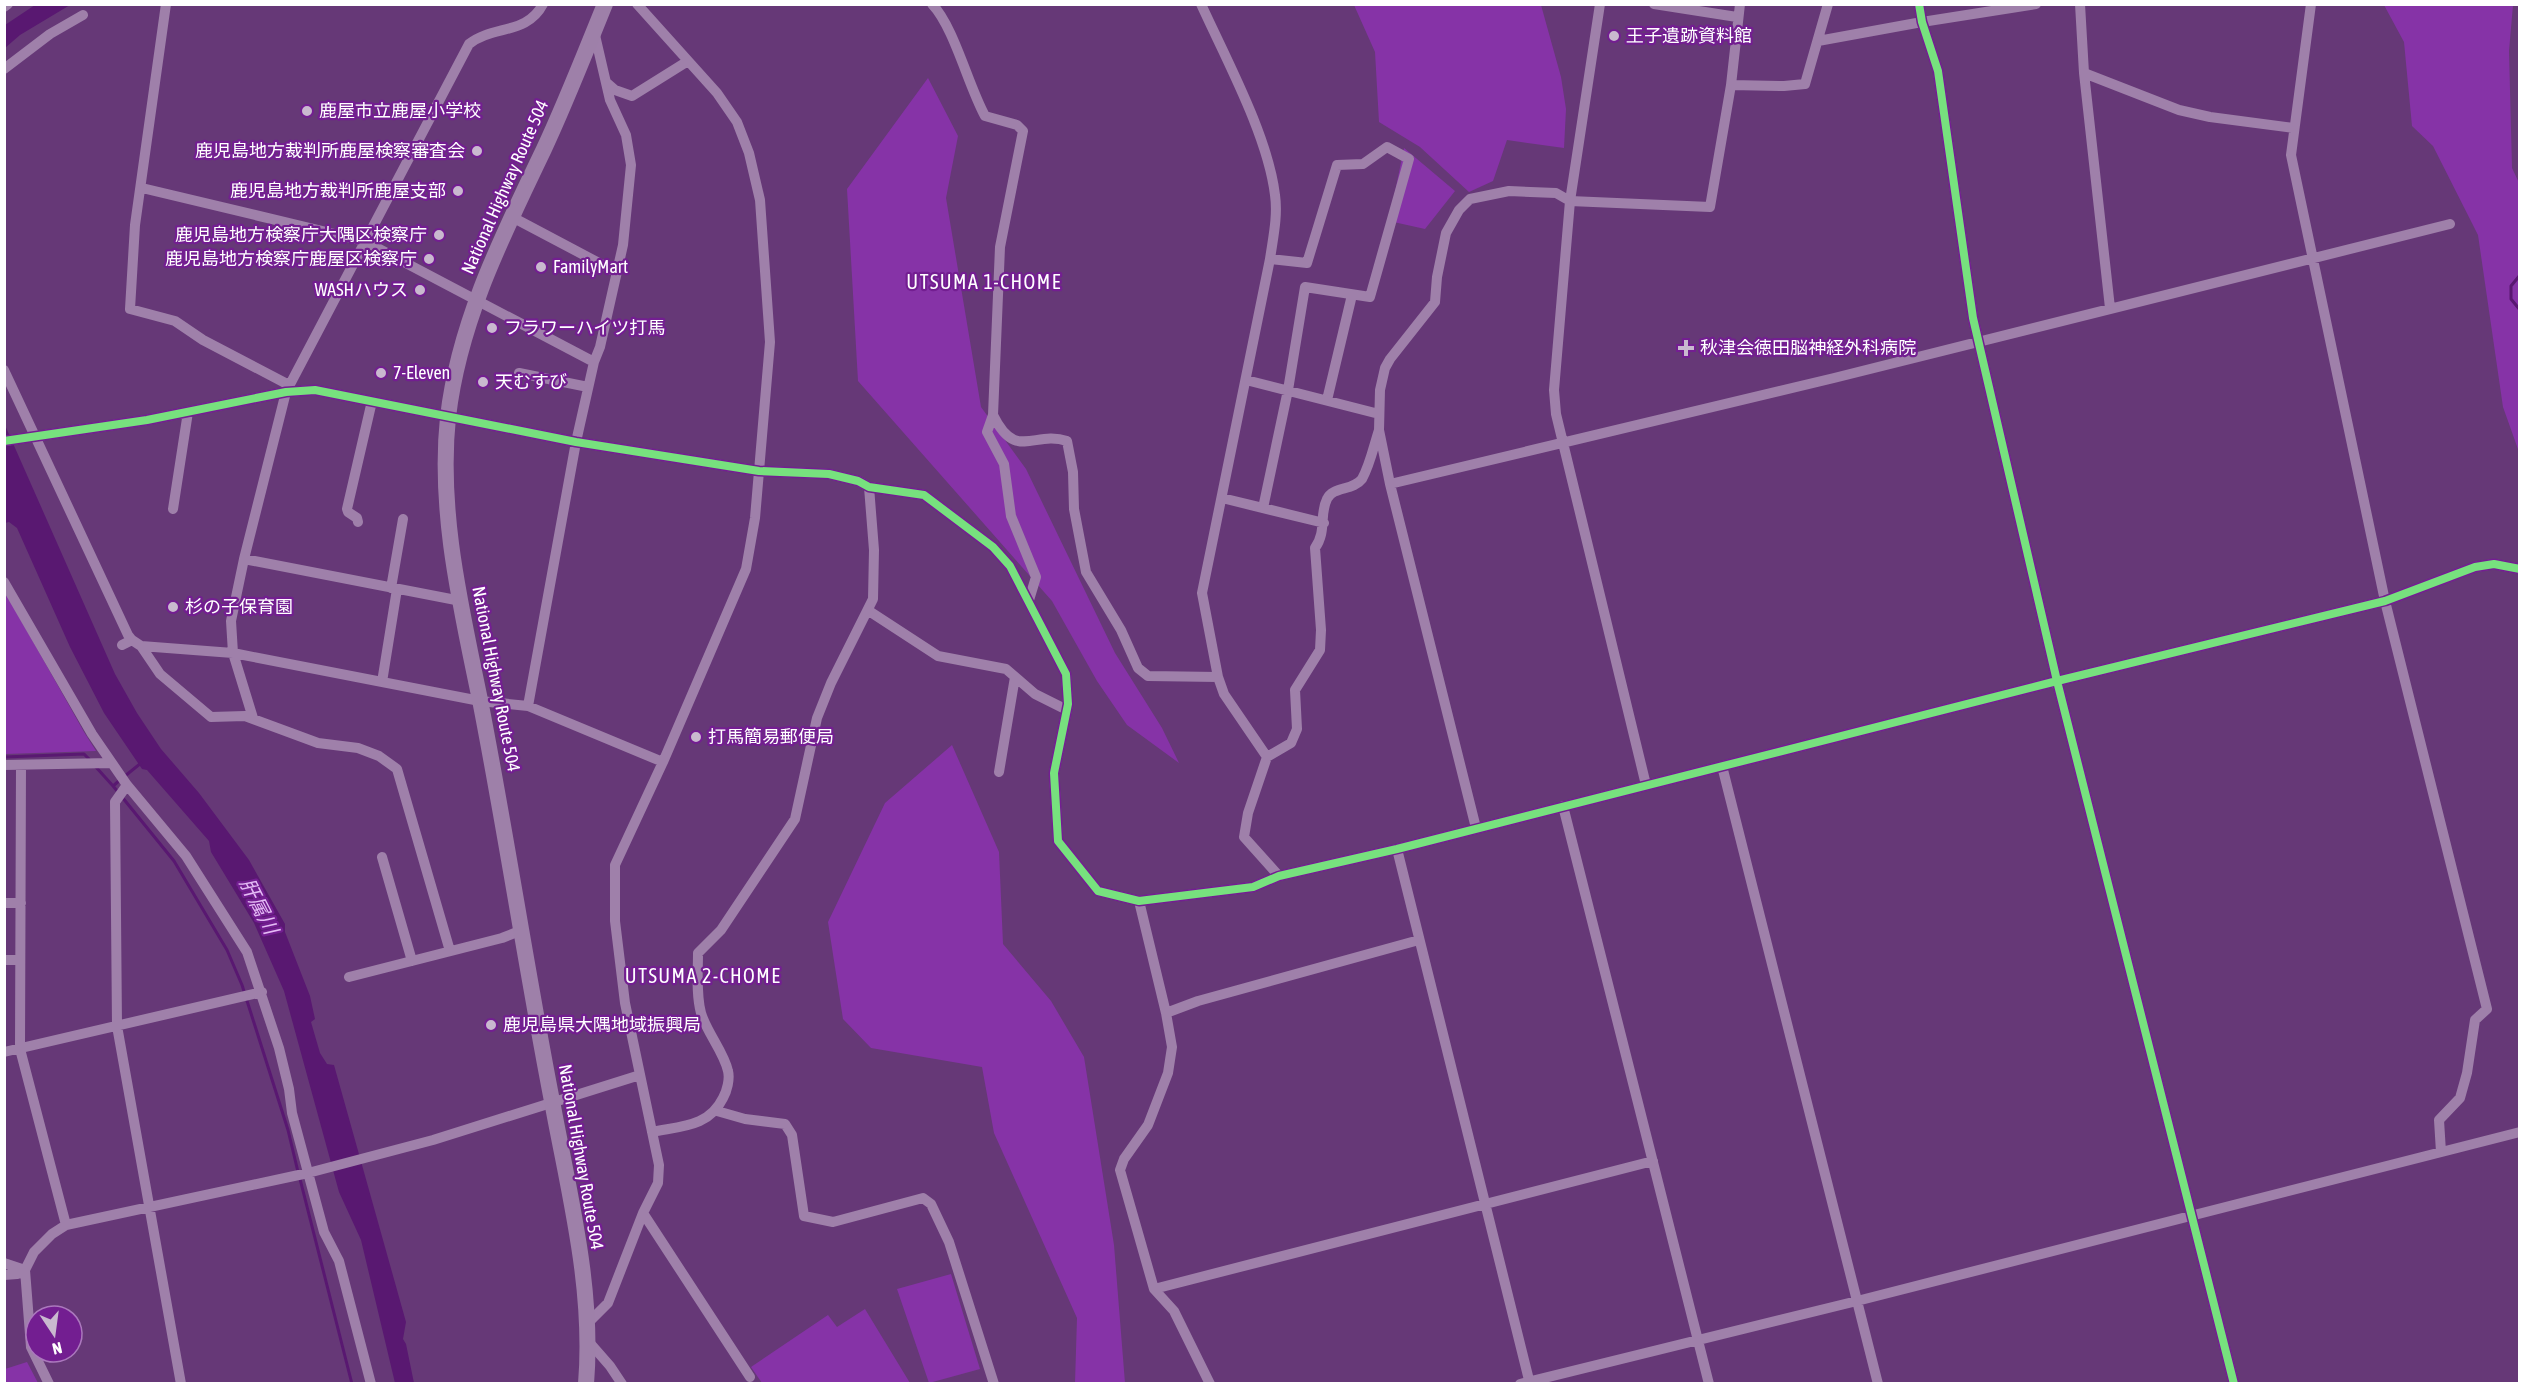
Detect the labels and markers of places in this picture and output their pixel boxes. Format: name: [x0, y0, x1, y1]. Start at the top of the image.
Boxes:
place label: 王子遺跡資料館: [1626, 25, 1752, 46]
marker: 王子遺跡資料館: [1607, 29, 1621, 43]
place label: 鹿屋市立鹿屋小学校: [319, 100, 481, 121]
marker: 鹿屋市立鹿屋小学校: [300, 104, 314, 118]
place label: 鹿児島地方裁判所鹿屋検察審査会: [195, 140, 465, 161]
marker: 鹿児島地方裁判所鹿屋検察審査会: [470, 144, 484, 158]
place label: 鹿児島地方裁判所鹿屋支部: [230, 180, 446, 201]
marker: 鹿児島地方裁判所鹿屋支部: [451, 184, 465, 198]
place label: 鹿児島地方検察庁大隅区検察庁: [175, 224, 427, 245]
marker: 鹿児島地方検察庁大隅区検察庁: [432, 228, 446, 242]
place label: 鹿児島地方検察庁鹿屋区検察庁: [165, 248, 417, 269]
marker: 鹿児島地方検察庁鹿屋区検察庁: [422, 252, 436, 266]
place label: FamilyMart: [553, 256, 628, 277]
marker: FamilyMart: [534, 260, 548, 274]
place label: WASHハウス: [314, 279, 408, 300]
marker: WASHハウス: [413, 283, 427, 297]
place label: フラワーハイツ打馬: [504, 317, 665, 338]
marker: フラワーハイツ打馬: [485, 321, 499, 335]
place label: 秋津会徳田脳神経外科病院: [1700, 337, 1916, 358]
marker: 秋津会徳田脳神経外科病院: [1677, 339, 1695, 357]
place label: 7-Eleven: [393, 362, 450, 383]
marker: 7-Eleven: [374, 366, 388, 380]
place label: 天むすび: [495, 371, 567, 392]
marker: 天むすび: [476, 375, 490, 389]
place label: 杉の子保育園: [185, 596, 293, 617]
marker: 杉の子保育園: [166, 600, 180, 614]
place label: 打馬簡易郵便局: [708, 726, 834, 747]
marker: 打馬簡易郵便局: [689, 730, 703, 744]
place label: 鹿児島県大隅地域振興局: [503, 1014, 701, 1035]
marker: 鹿児島県大隅地域振興局: [484, 1018, 498, 1032]

